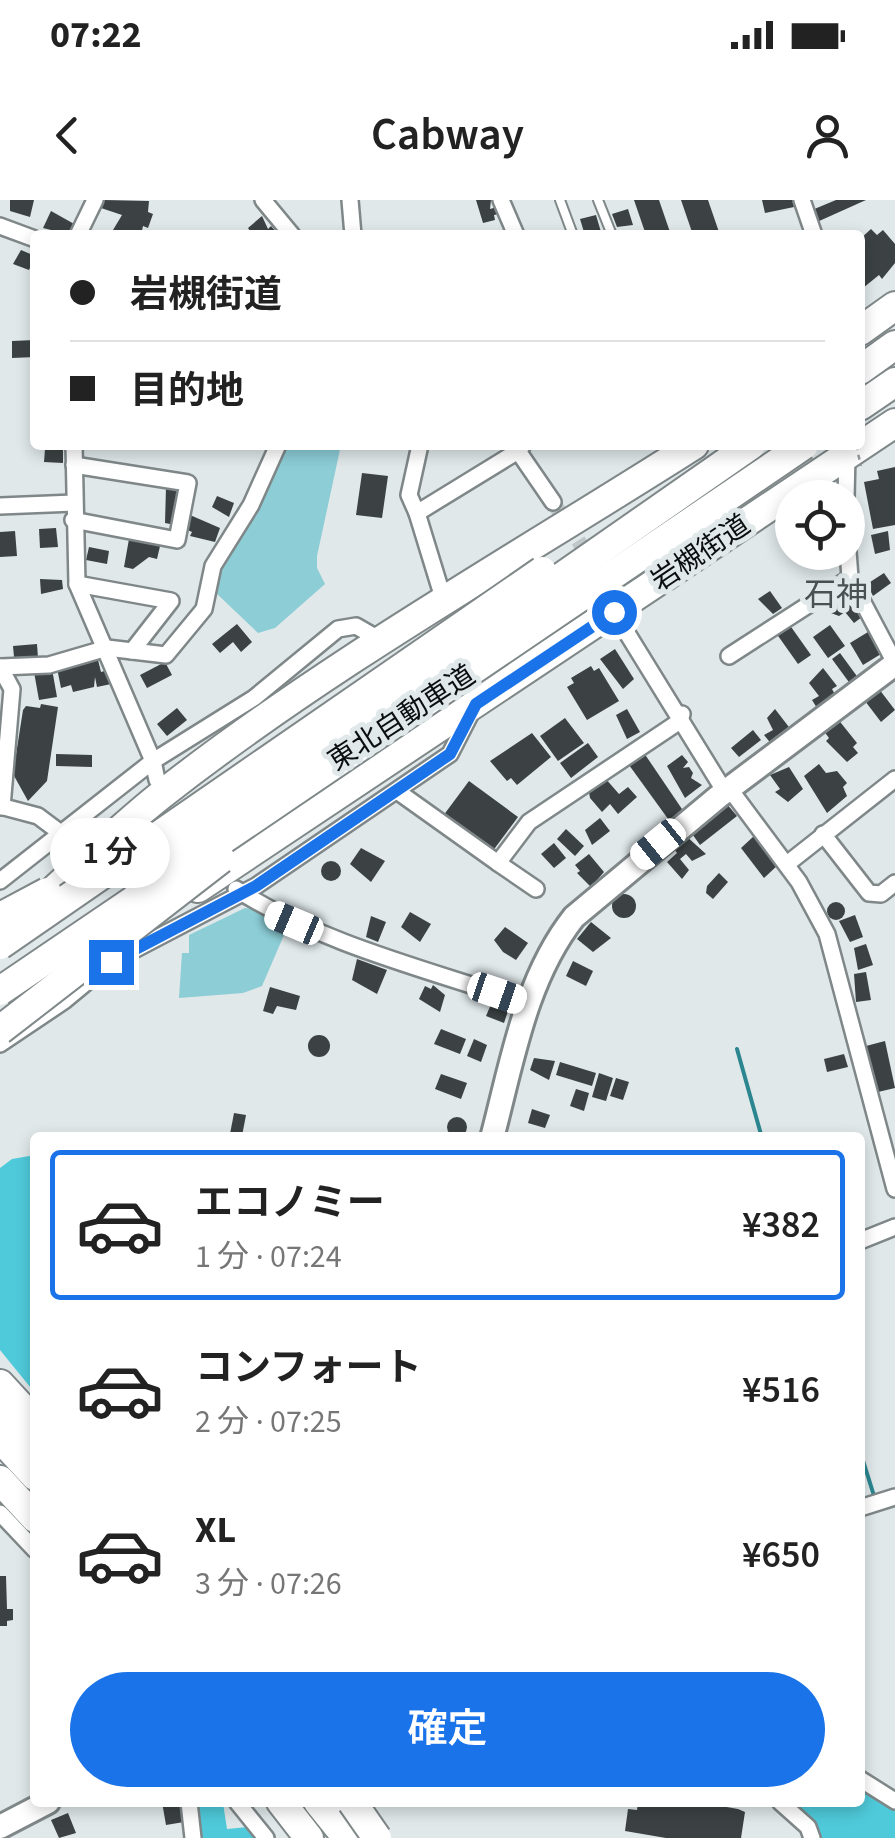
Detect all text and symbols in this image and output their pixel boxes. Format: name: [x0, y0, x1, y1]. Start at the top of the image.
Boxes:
text: 07:22: [50, 8, 142, 62]
text: Cabway: [371, 103, 524, 167]
icon: back: [40, 108, 95, 163]
icon: person: [800, 108, 855, 163]
text: 岩槻街道: [130, 268, 282, 322]
text: 目的地: [130, 364, 244, 418]
map controls: [775, 480, 865, 570]
button: locate: [775, 480, 865, 570]
street label: 岩槻街道: [643, 505, 758, 601]
district label: 石神: [804, 572, 868, 618]
route start: [592, 590, 637, 635]
street label: 東北自動車道: [320, 655, 483, 780]
car: [625, 813, 691, 875]
callout: 1 分: [51, 817, 171, 887]
text: 1 分: [83, 830, 137, 876]
car: [261, 897, 327, 949]
route end: [89, 940, 134, 985]
car: [464, 969, 530, 1017]
text: エコノミー: [195, 1176, 385, 1230]
icon: car: [75, 1180, 165, 1270]
text: ¥382: [742, 1198, 820, 1252]
text: 1 分 · 07:24: [195, 1234, 342, 1280]
text: コンフォート: [195, 1341, 422, 1395]
icon: car: [75, 1345, 165, 1435]
text: ¥516: [742, 1363, 820, 1417]
text: 2 分 · 07:25: [195, 1399, 342, 1445]
text: XL: [195, 1503, 236, 1557]
icon: car: [75, 1510, 165, 1600]
text: ¥650: [742, 1528, 820, 1582]
text: 3 分 · 07:26: [195, 1561, 342, 1607]
button: 確定: [70, 1672, 825, 1787]

